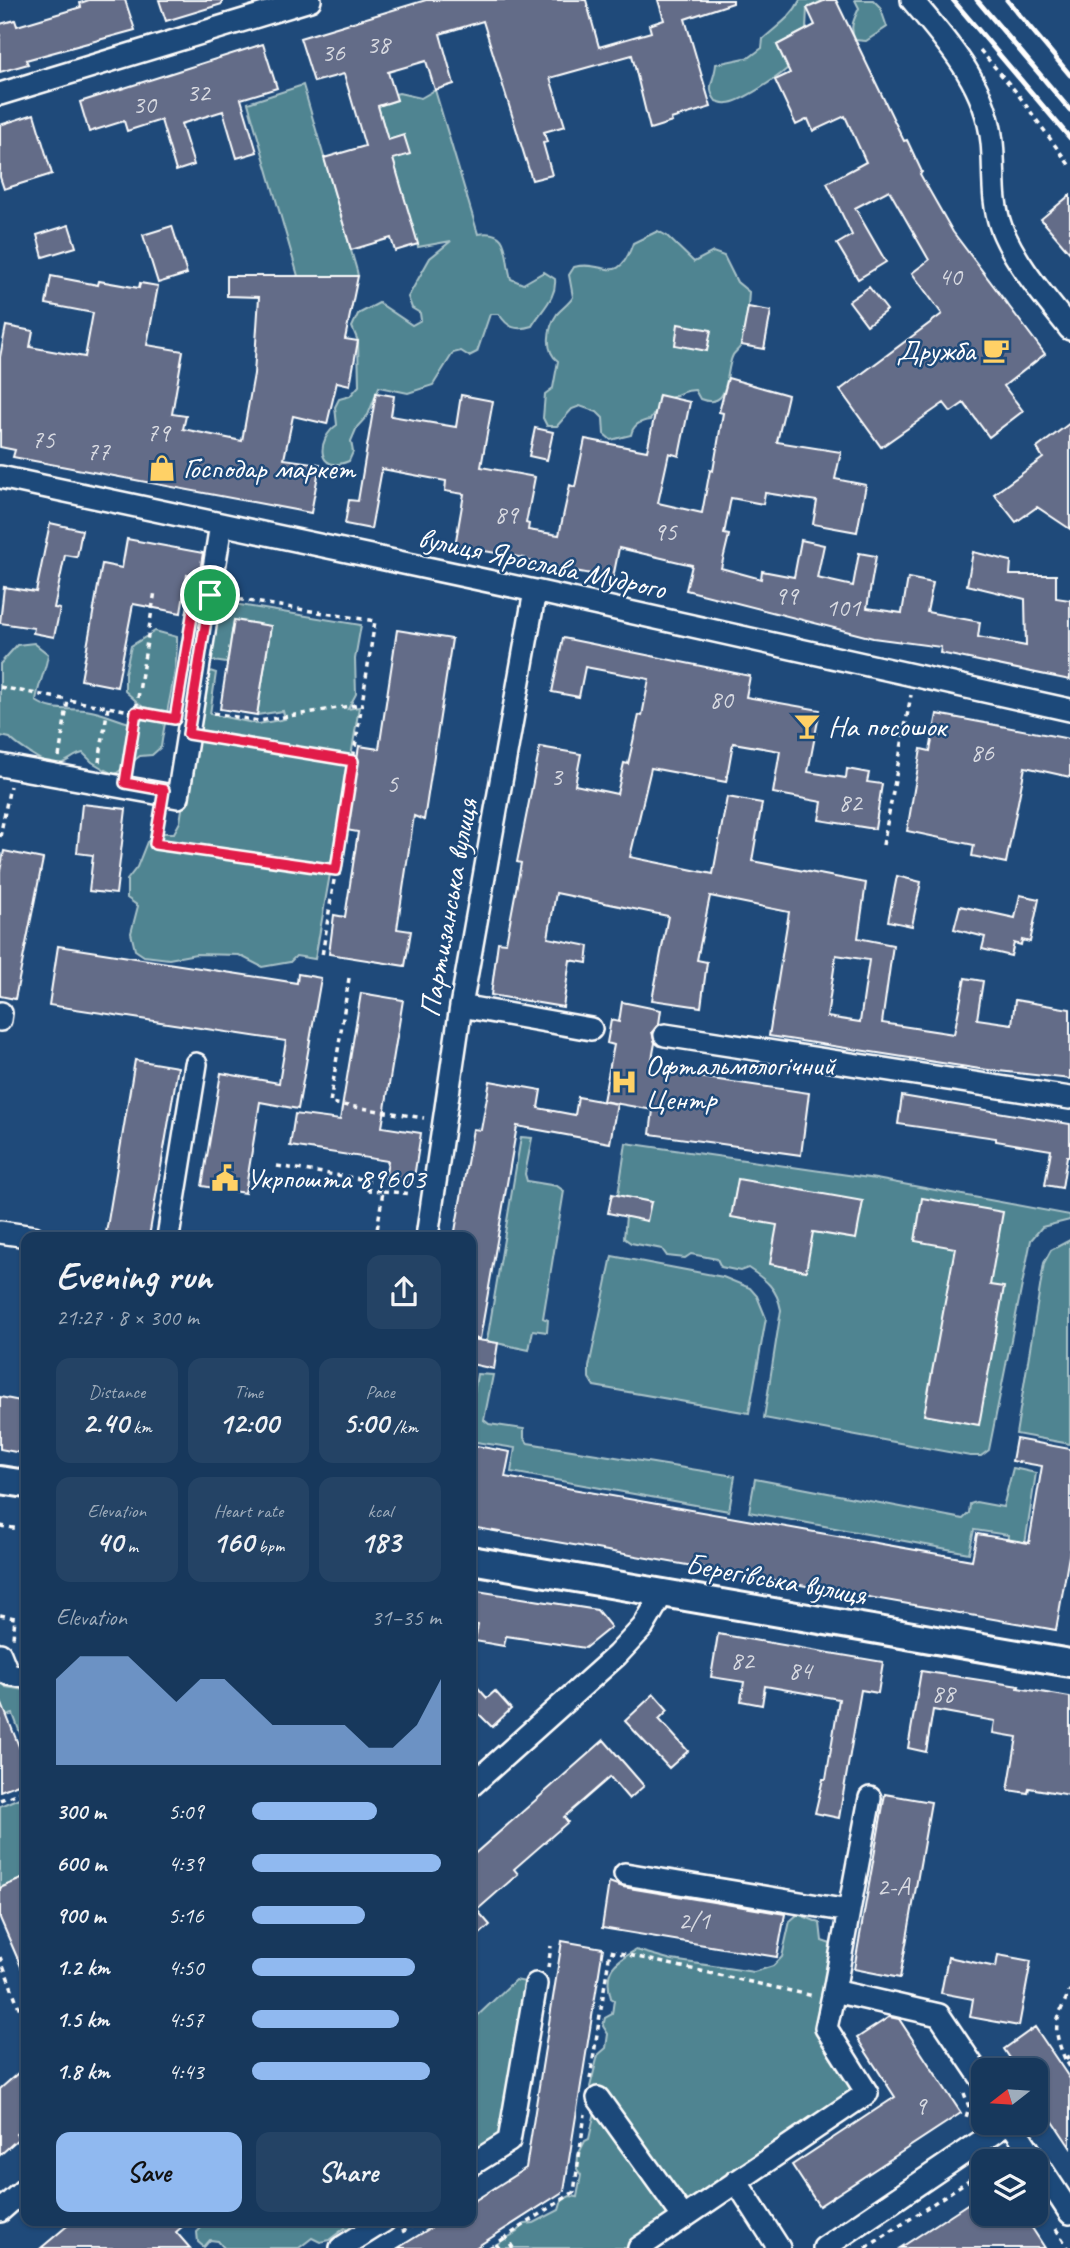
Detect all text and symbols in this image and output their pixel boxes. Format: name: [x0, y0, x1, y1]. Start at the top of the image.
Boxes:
house number: 38: [366, 28, 392, 61]
house number: 36: [321, 36, 346, 69]
house number: 32: [186, 76, 212, 109]
house number: 30: [132, 88, 158, 121]
house number: 40: [938, 260, 964, 293]
place label: Дружба: [897, 331, 977, 369]
cafe icon: Дружба: [981, 335, 1011, 365]
house number: 79: [146, 416, 172, 449]
house number: 75: [31, 423, 56, 456]
house number: 77: [86, 435, 111, 468]
place label: Господар маркет: [183, 449, 356, 487]
shop icon: Господар маркет: [147, 453, 177, 483]
house number: 89: [494, 498, 520, 531]
house number: 95: [653, 515, 678, 548]
street label: вулиця Ярослава Мудрого: [415, 518, 671, 608]
pin: [180, 565, 240, 625]
icon: arrive: [191, 576, 229, 614]
house number: 99: [774, 579, 800, 612]
house number: 101: [825, 591, 862, 624]
house number: 80: [709, 683, 735, 716]
place label: На посошок: [828, 707, 949, 745]
bar icon: На посошок: [792, 711, 822, 741]
house number: 86: [970, 736, 995, 769]
house number: 3: [550, 760, 564, 793]
house number: 5: [386, 767, 399, 800]
house number: 82: [838, 786, 864, 819]
street label: Партизанська вулиця: [410, 795, 486, 1020]
place label: Офтальмологічний Центр: [645, 1046, 837, 1118]
hospital icon: Офтальмологічний Центр: [609, 1067, 639, 1097]
place label: Укрпошта 89603: [246, 1159, 428, 1197]
public building icon: Укрпошта 89603: [210, 1163, 240, 1193]
text: Evening run: [56, 1253, 212, 1300]
button: share: [367, 1255, 441, 1329]
text: 21:27 · 8 × 300 m: [56, 1303, 199, 1332]
text: Distance: [88, 1380, 145, 1404]
text: Time: [234, 1380, 263, 1404]
text: Pace: [366, 1380, 395, 1404]
text: 2.40: [82, 1404, 128, 1442]
text: 12:00: [219, 1404, 278, 1442]
text: 5:00: [342, 1404, 388, 1442]
text: km: [128, 1415, 152, 1439]
text: /km: [388, 1415, 418, 1439]
text: Elevation: [88, 1499, 146, 1523]
text: Heart rate: [214, 1499, 283, 1523]
text: kcal: [368, 1499, 393, 1523]
text: 40: [96, 1523, 123, 1561]
text: 160: [213, 1523, 254, 1561]
text: 183: [360, 1523, 400, 1561]
text: m: [123, 1534, 138, 1558]
text: bpm: [254, 1534, 284, 1558]
street label: Берегівська вулиця: [683, 1544, 870, 1614]
text: Elevation: [56, 1603, 127, 1632]
text: 31–35 m: [371, 1603, 441, 1632]
house number: 82: [730, 1644, 756, 1677]
house number: 84: [788, 1654, 814, 1687]
house number: 88: [931, 1677, 957, 1710]
text: 300 m: [56, 1797, 106, 1826]
text: 5:09: [168, 1797, 204, 1826]
text: 600 m: [56, 1849, 106, 1878]
text: 4:39: [168, 1849, 204, 1878]
house number: 2-А: [876, 1870, 912, 1903]
text: 900 m: [56, 1901, 105, 1930]
text: 5:16: [168, 1901, 204, 1930]
house number: 2/1: [678, 1904, 711, 1937]
text: 1.2 km: [56, 1953, 110, 1982]
text: 4:50: [168, 1953, 204, 1982]
text: 1.5 km: [56, 2005, 109, 2034]
text: 4:57: [168, 2005, 204, 2034]
text: 1.8 km: [56, 2057, 110, 2086]
text: 4:43: [168, 2057, 204, 2086]
north arrow: [971, 2058, 1048, 2135]
map controls: [971, 2058, 1048, 2226]
house number: 9: [914, 2089, 928, 2122]
button: Save: [56, 2132, 242, 2212]
button: Share: [256, 2132, 441, 2212]
button: layers: [971, 2149, 1048, 2226]

